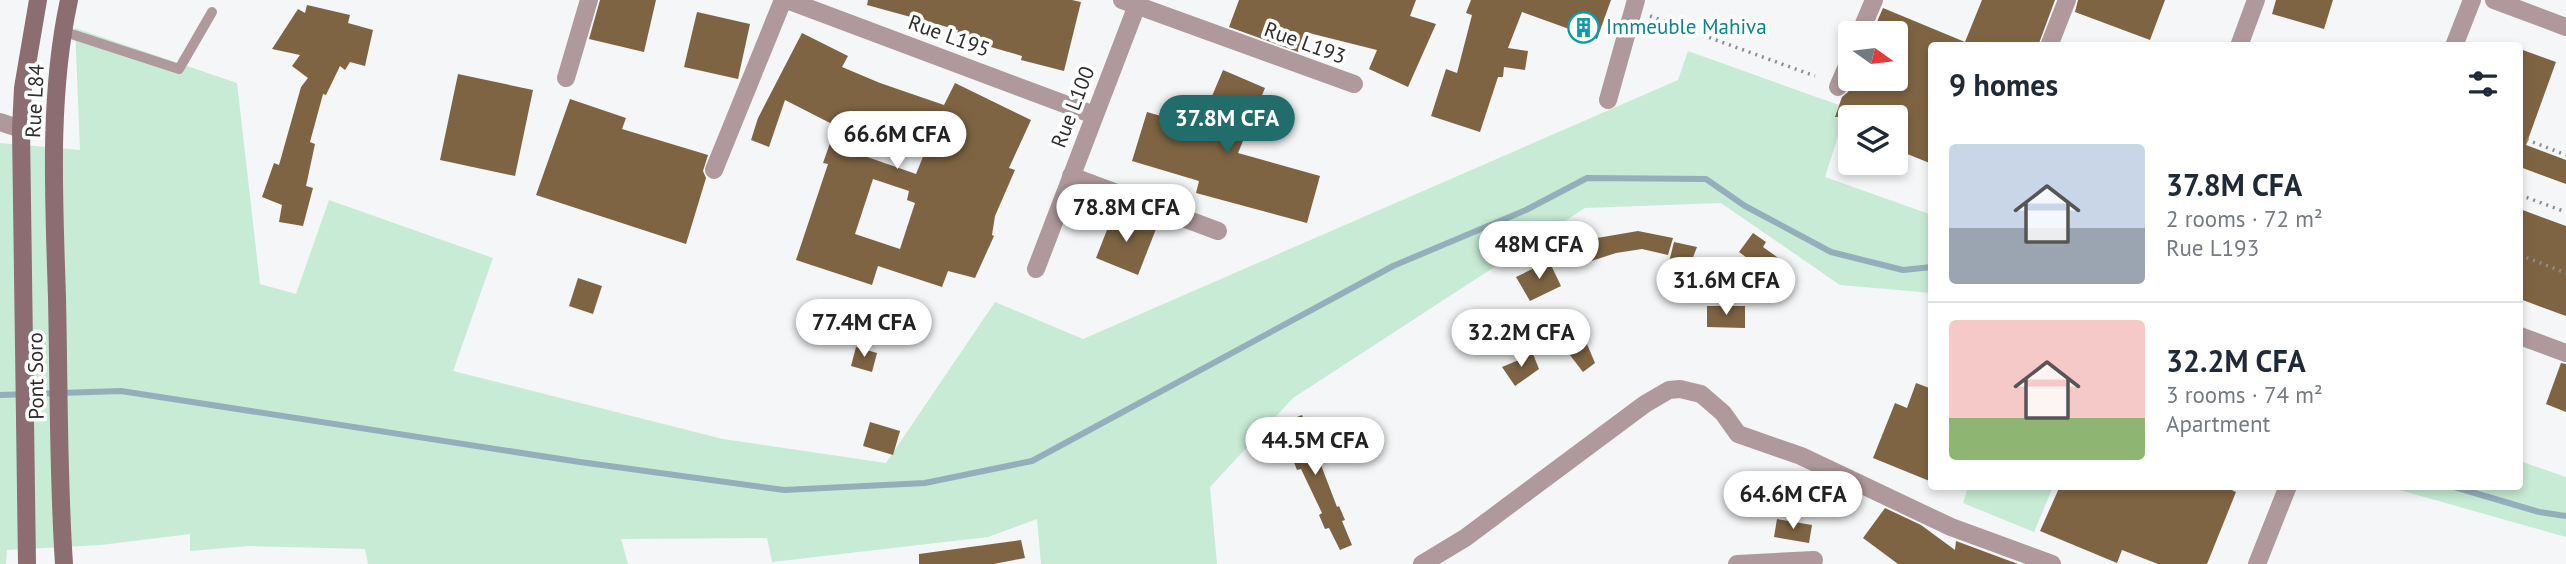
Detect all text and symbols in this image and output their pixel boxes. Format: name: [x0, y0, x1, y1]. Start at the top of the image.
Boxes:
street label: Rue L195: [905, 8, 994, 63]
building icon: Immeuble Mahiva: [1566, 10, 1600, 44]
place label: Immeuble Mahiva: [1606, 13, 1767, 40]
street label: Rue L193: [1261, 15, 1350, 70]
north arrow: [1838, 21, 1908, 91]
map controls: [1838, 21, 1908, 175]
street label: Rue L100: [1045, 62, 1100, 151]
street label: Rue L84: [19, 63, 50, 138]
text: 9 homes: [1949, 65, 2058, 104]
icon: filters: [2464, 65, 2502, 103]
pin: 37.8M CFA: [1147, 96, 1307, 155]
text: 37.8M CFA: [1175, 103, 1279, 132]
button: layers: [1838, 105, 1908, 175]
pin: 66.6M CFA: [817, 111, 977, 171]
text: 66.6M CFA: [843, 119, 951, 148]
text: 37.8M CFA: [2166, 165, 2302, 204]
icon: home: [2005, 172, 2089, 256]
pin: 78.8M CFA: [1046, 184, 1206, 244]
text: 78.8M CFA: [1072, 192, 1180, 221]
text: 2 rooms · 72 m²: [2166, 204, 2323, 233]
pin: 48M CFA: [1474, 222, 1604, 281]
text: 48M CFA: [1495, 229, 1583, 258]
text: Rue L193: [2166, 233, 2259, 262]
pin: 31.6M CFA: [1646, 258, 1806, 317]
text: 31.6M CFA: [1672, 265, 1780, 294]
pin: 77.4M CFA: [784, 300, 944, 359]
text: 77.4M CFA: [812, 307, 916, 336]
pin: 32.2M CFA: [1441, 310, 1601, 369]
text: 32.2M CFA: [1467, 317, 1575, 346]
street label: Pont Soro: [21, 332, 50, 420]
text: 32.2M CFA: [2166, 341, 2306, 380]
icon: home: [2005, 348, 2089, 432]
text: 3 rooms · 74 m²: [2166, 380, 2323, 409]
text: Apartment: [2166, 409, 2270, 438]
pin: 44.5M CFA: [1235, 418, 1395, 477]
text: 44.5M CFA: [1261, 425, 1369, 454]
pin: 64.6M CFA: [1713, 472, 1873, 531]
text: 64.6M CFA: [1739, 479, 1847, 508]

